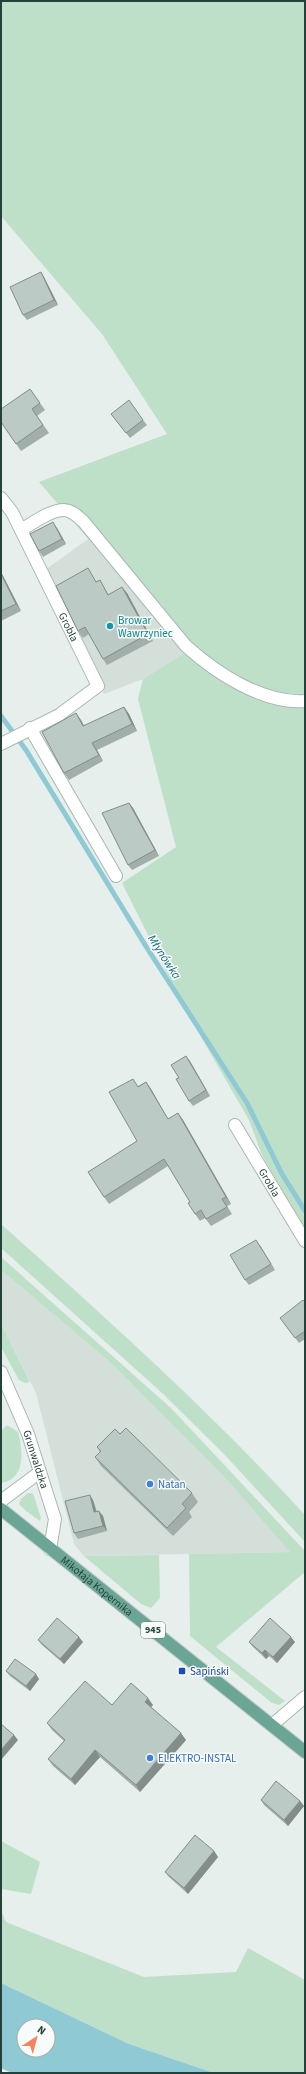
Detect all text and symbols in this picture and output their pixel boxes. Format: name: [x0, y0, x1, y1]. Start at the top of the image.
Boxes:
street label: Grobla: [55, 610, 82, 644]
place label: Browar Wawrzyniec: [118, 613, 173, 641]
marker: Browar Wawrzyniec: [105, 621, 115, 631]
water label: Młynówka: [143, 931, 185, 983]
street label: Grobla: [255, 1165, 284, 1199]
street label: Grunwaldzka: [20, 1427, 52, 1490]
place label: Natan: [158, 1477, 186, 1492]
marker: Natan: [145, 1479, 155, 1489]
street label: Mikołaja Kopernika: [58, 1552, 136, 1619]
road number: 945: [141, 1622, 165, 1638]
place label: Sapiński: [190, 1664, 229, 1679]
marker: Sapiński: [177, 1666, 187, 1676]
place label: ELEKTRO-INSTAL: [158, 1751, 237, 1766]
marker: ELEKTRO-INSTAL: [145, 1753, 155, 1763]
north arrow: [16, 2018, 56, 2058]
text: N: [34, 2022, 49, 2039]

